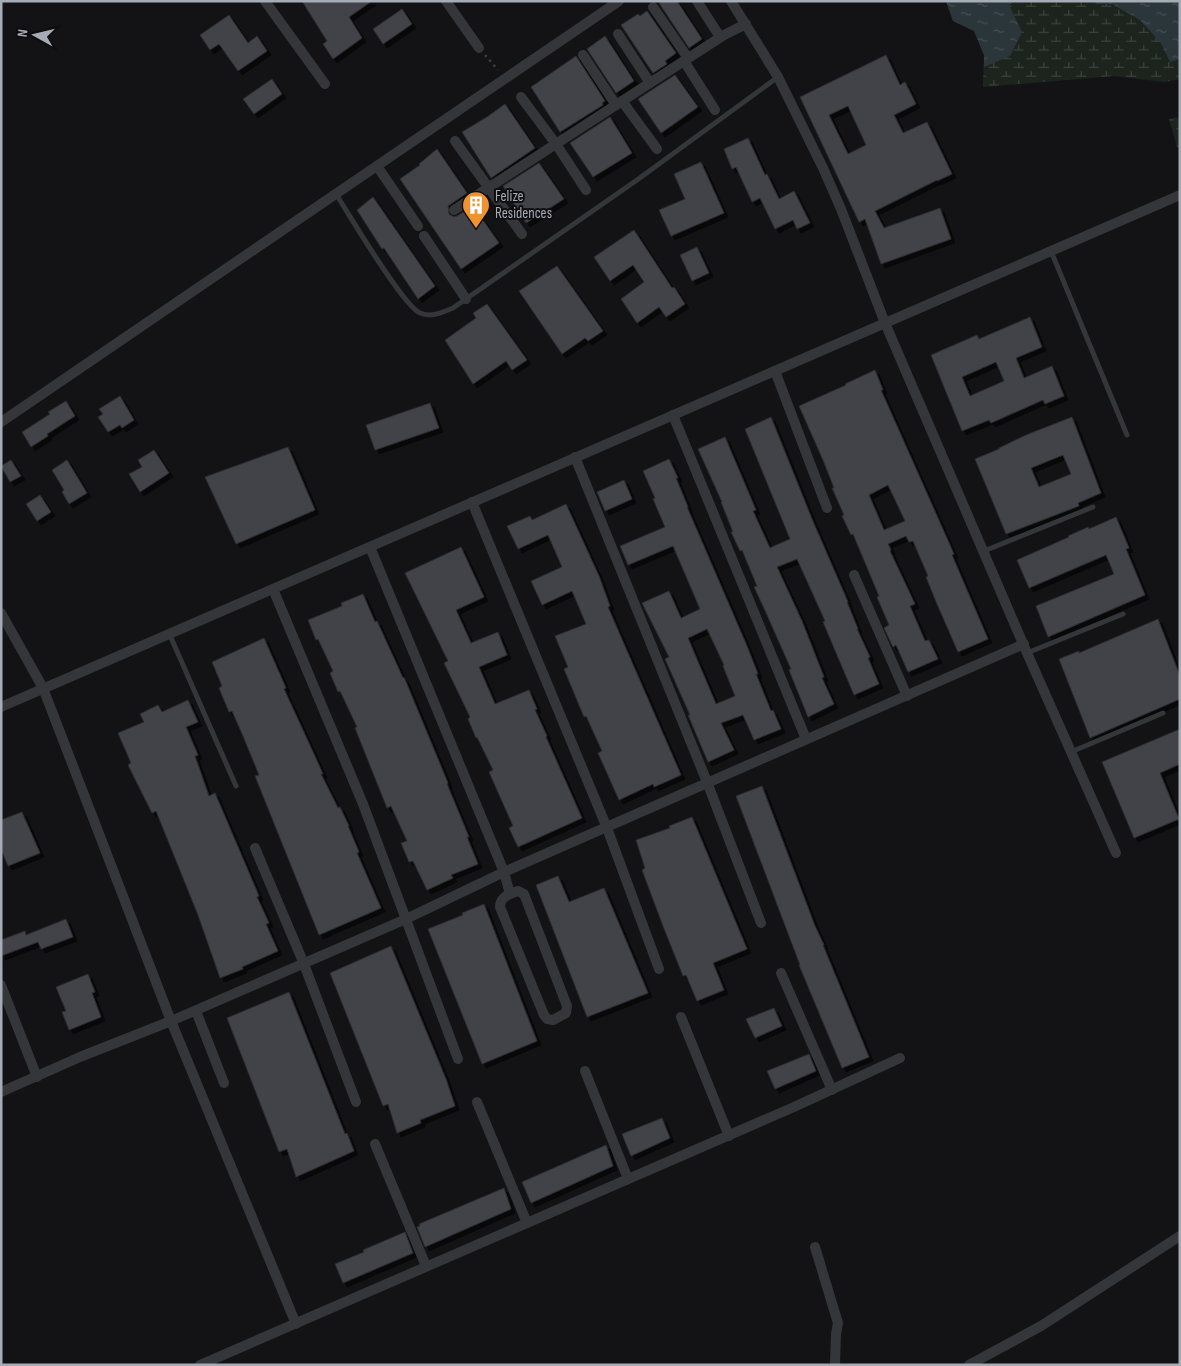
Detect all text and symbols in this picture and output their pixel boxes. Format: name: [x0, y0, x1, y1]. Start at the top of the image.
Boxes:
north arrow: [10, 10, 60, 60]
text: N: [14, 28, 32, 38]
place label: Felize Residences: [495, 187, 552, 223]
building icon: Felize Residences: [461, 190, 491, 229]

